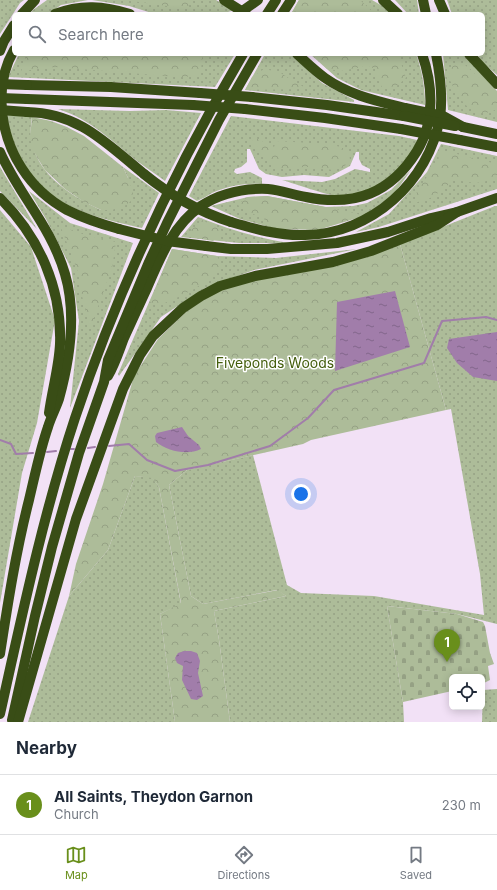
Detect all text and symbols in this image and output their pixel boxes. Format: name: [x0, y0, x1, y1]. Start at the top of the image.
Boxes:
search box: [12, 12, 485, 56]
icon: search: [26, 23, 48, 45]
text: Search here: [58, 25, 144, 44]
park label: Fiveponds Woods: [216, 354, 334, 371]
your location: [291, 484, 311, 504]
pin: 1: [434, 629, 460, 662]
map controls: [449, 674, 485, 710]
button: locate: [449, 674, 485, 710]
text: Nearby: [16, 738, 77, 758]
text: All Saints, Theydon Garnon: [54, 787, 253, 806]
text: 1: [26, 797, 32, 813]
text: 230 m: [442, 797, 481, 813]
text: Church: [54, 806, 99, 822]
tab: Map: [65, 844, 88, 882]
tab: Directions: [218, 844, 270, 882]
tab: Saved: [400, 844, 432, 882]

